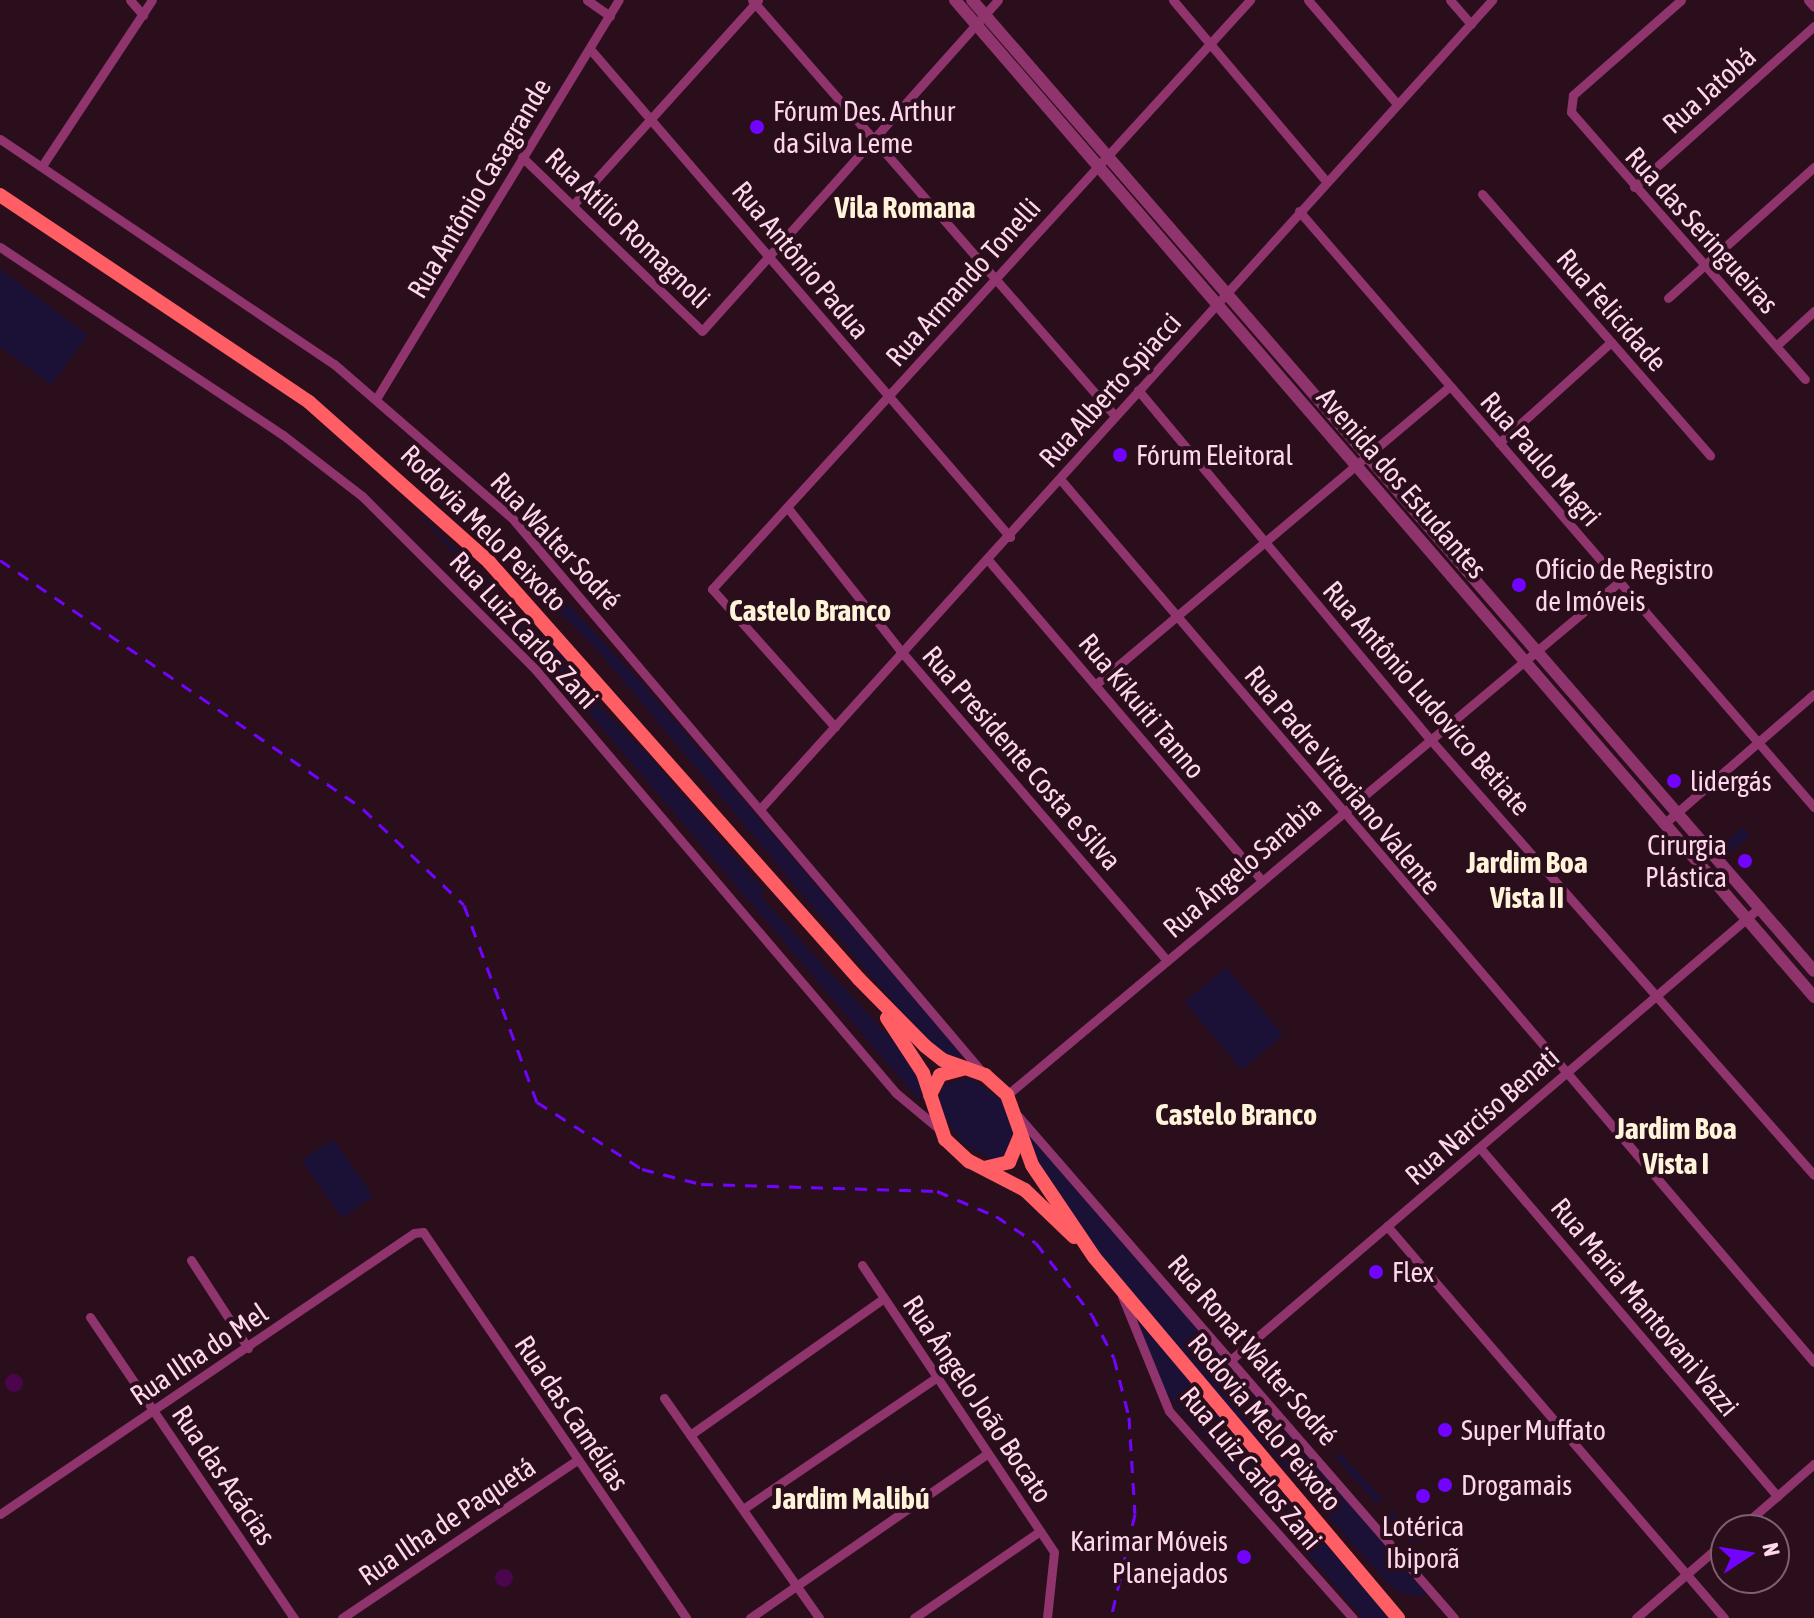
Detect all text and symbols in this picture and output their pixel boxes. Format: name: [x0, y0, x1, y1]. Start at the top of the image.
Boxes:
street label: Rua Jatobá: [1656, 40, 1762, 140]
street label: Rua Antônio Casagrande: [400, 72, 558, 304]
place label: Fórum Des. Arthur da Silva Leme: [773, 94, 955, 160]
marker: Fórum Des. Arthur da Silva Leme: [748, 118, 766, 136]
street label: Rua das Seringueiras: [1618, 140, 1786, 320]
street label: Rua Atílio Romagnoli: [538, 141, 718, 315]
street label: Rua Antônio Padua: [725, 174, 877, 346]
district label: Vila Romana: [835, 189, 975, 225]
street label: Rua Armando Tonelli: [879, 191, 1047, 373]
street label: Rua Felicidade: [1550, 242, 1674, 378]
street label: Rua Alberto Spiacci: [1032, 306, 1188, 474]
street label: Avenida dos Estudantes: [1310, 381, 1494, 585]
street label: Rua Paulo Magri: [1474, 385, 1608, 533]
street label: Rodovia Melo Peixoto: [394, 438, 574, 618]
place label: Fórum Eleitoral: [1136, 438, 1293, 472]
marker: Fórum Eleitoral: [1111, 446, 1129, 464]
street label: Rua Walter Sodré: [484, 465, 628, 617]
street label: Rua Luiz Carlos Zani: [443, 544, 605, 716]
place label: Ofício de Registro de Imóveis: [1535, 552, 1714, 618]
street label: Rua Antônio Ludovico Betiate: [1316, 574, 1538, 822]
marker: Ofício de Registro de Imóveis: [1510, 576, 1528, 594]
district label: Castelo Branco: [729, 592, 891, 628]
street label: Rua Kikuiti Tanno: [1072, 627, 1212, 785]
street label: Rua Presidente Costa e Silva: [915, 639, 1129, 877]
street label: Rua Padre Vitoriano Valente: [1238, 659, 1448, 901]
place label: lidergás: [1690, 764, 1772, 798]
marker: lidergás: [1665, 772, 1683, 790]
street label: Rua Ângelo Sarabia: [1156, 789, 1328, 945]
place label: Cirurgia Plástica: [1645, 828, 1727, 894]
district label: Jardim Boa Vista II: [1466, 844, 1588, 914]
marker: Cirurgia Plástica: [1734, 850, 1756, 872]
street label: Rua Narciso Benati: [1398, 1040, 1566, 1192]
district label: Castelo Branco: [1155, 1096, 1317, 1132]
district label: Jardim Boa Vista I: [1615, 1110, 1737, 1180]
street label: Rua Maria Mantovani Vazzi: [1544, 1191, 1746, 1423]
street label: Rua Ronat Walter Sodré: [1161, 1248, 1345, 1452]
place label: Flex: [1392, 1255, 1434, 1289]
marker: Flex: [1367, 1263, 1385, 1281]
street label: Rua Ângelo João Bocato: [896, 1289, 1060, 1509]
street label: Rua Ilha do Mel: [124, 1296, 274, 1412]
street label: Rodovia Melo Peixoto: [1181, 1326, 1349, 1518]
street label: Rua das Camélias: [508, 1329, 636, 1497]
street label: Rua Luiz Carlos Zani: [1173, 1380, 1329, 1556]
street label: Rua das Acácias: [165, 1399, 283, 1551]
place label: Super Muffato: [1461, 1413, 1606, 1447]
marker: Super Muffato: [1436, 1421, 1454, 1439]
street label: Rua Ilha de Paquetá: [352, 1449, 542, 1593]
place label: Drogamais: [1461, 1468, 1572, 1502]
marker: Drogamais: [1436, 1476, 1454, 1494]
district label: Jardim Malibú: [773, 1480, 929, 1516]
marker: Lotérica Ibiporã: [1414, 1487, 1432, 1505]
place label: Lotérica Ibiporã: [1382, 1509, 1464, 1575]
north arrow: [1710, 1514, 1790, 1594]
place label: Karimar Móveis Planejados: [1070, 1524, 1228, 1590]
text: N: [1757, 1540, 1786, 1558]
marker: Karimar Móveis Planejados: [1235, 1548, 1253, 1566]

